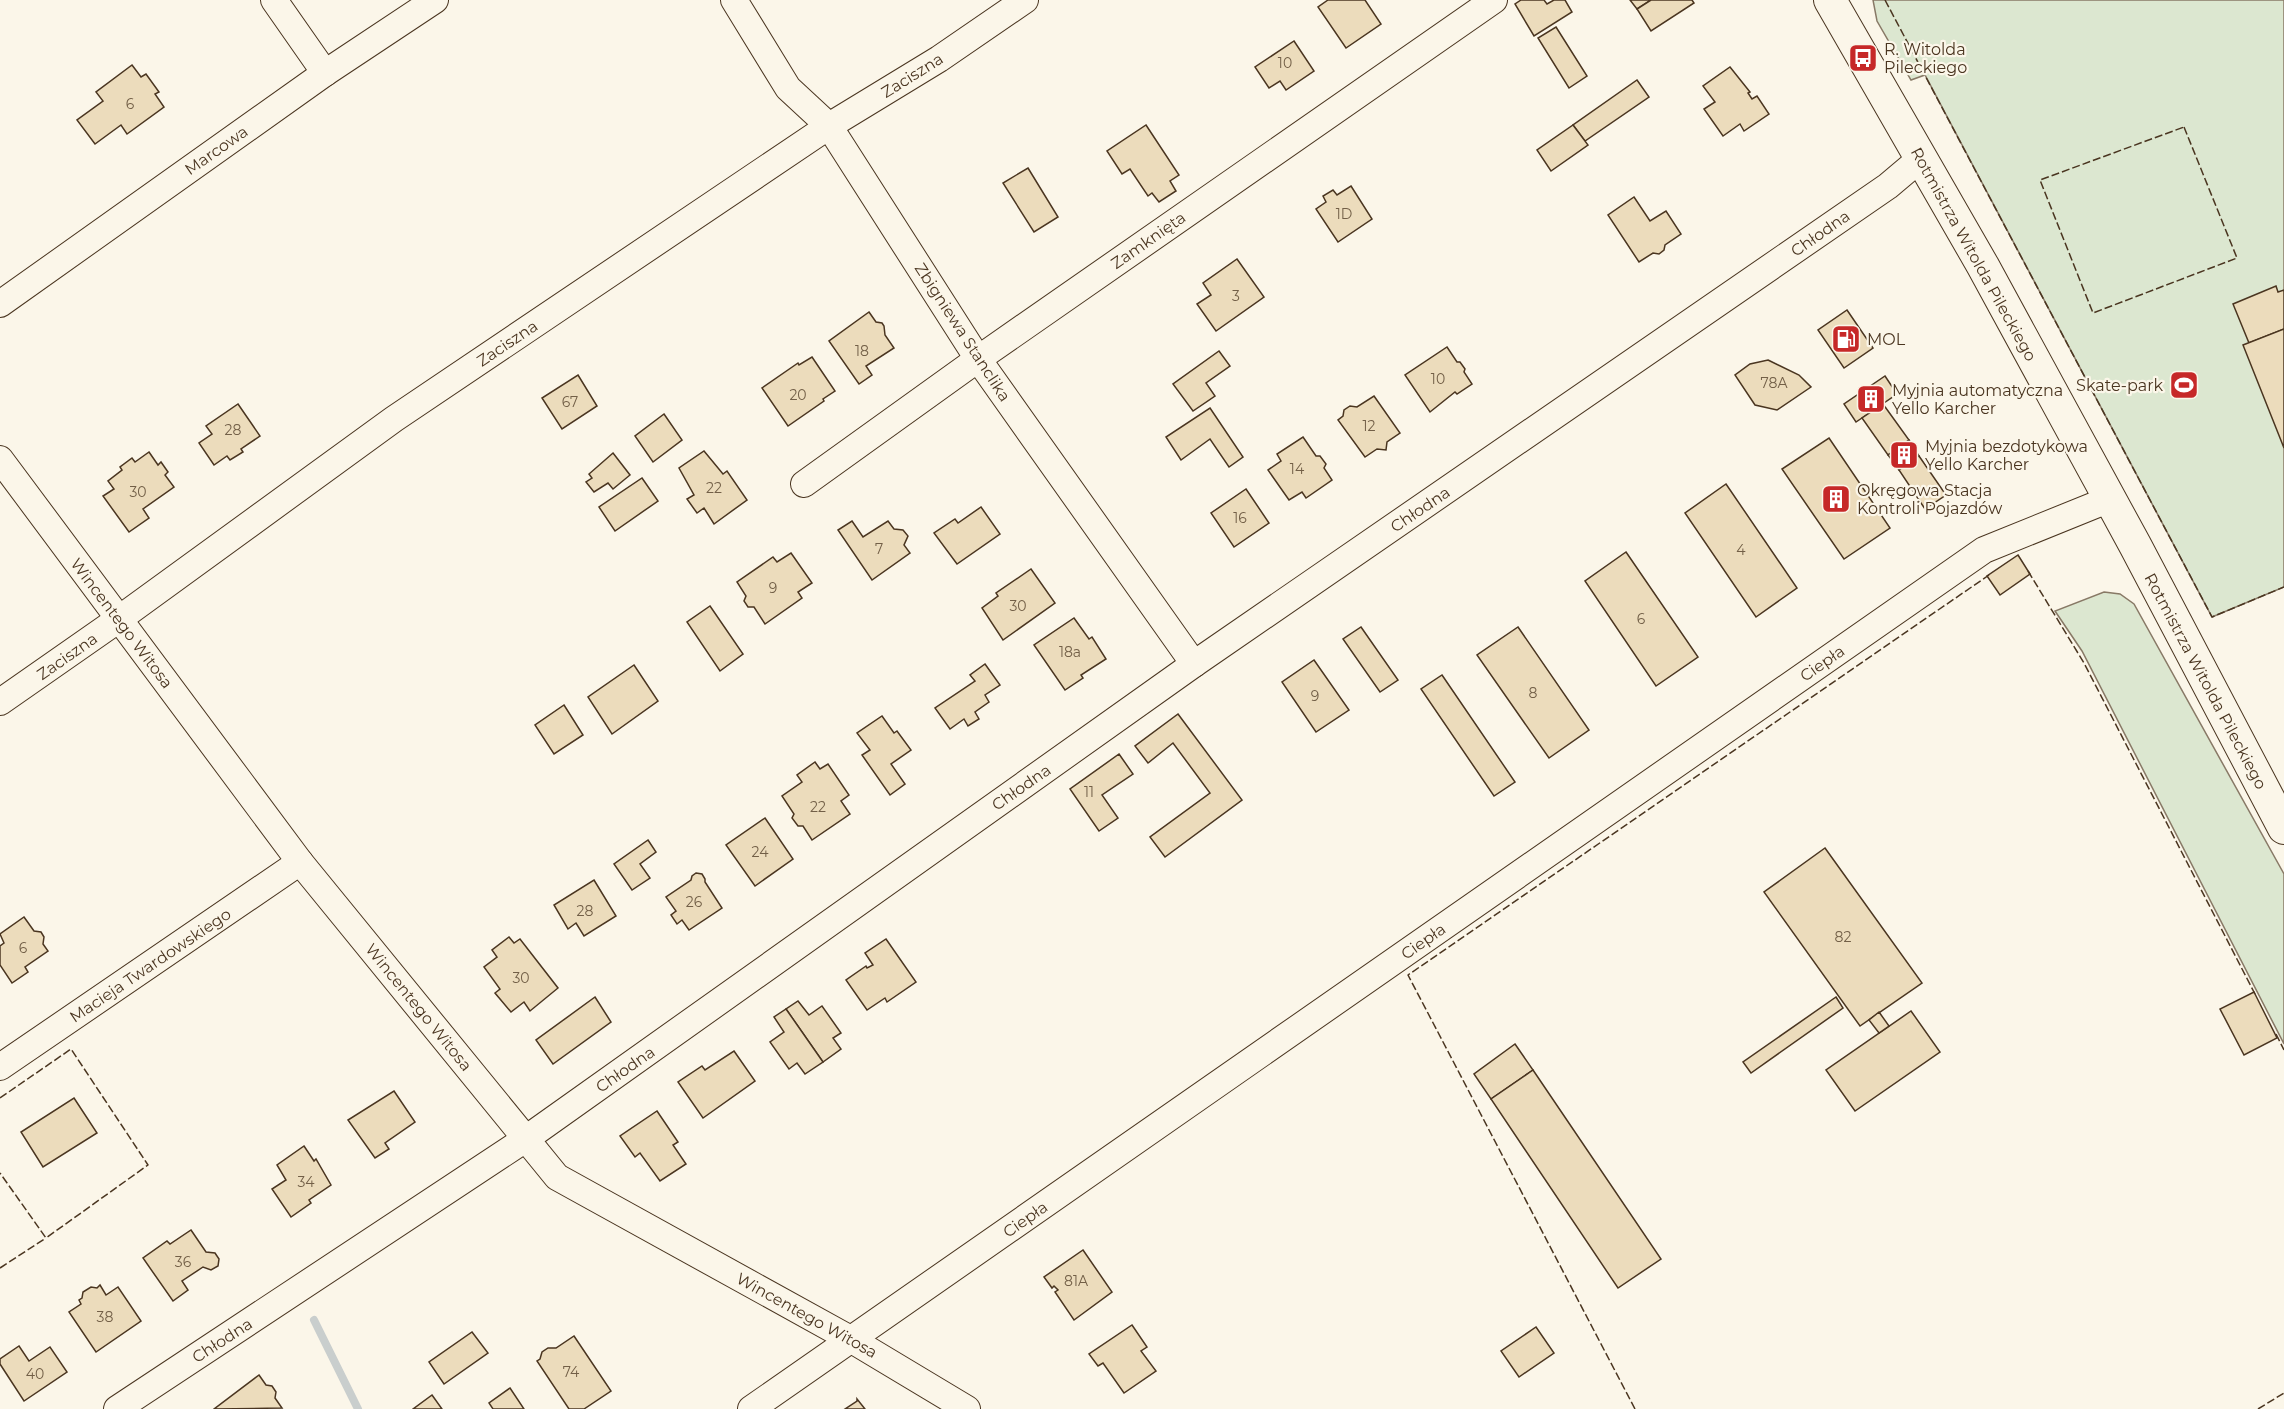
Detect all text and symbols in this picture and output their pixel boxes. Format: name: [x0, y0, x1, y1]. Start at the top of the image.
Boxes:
place label: R. Witolda Pileckiego: [1884, 40, 1967, 77]
bus stop icon: R. Witolda Pileckiego: [1847, 42, 1879, 74]
street label: Zaciszna: [878, 49, 947, 102]
house number: 10: [1278, 54, 1292, 72]
house number: 6: [126, 95, 135, 113]
street label: Marcowa: [181, 122, 252, 179]
street label: Rotmistrza Witolda Pileckiego: [1907, 144, 2040, 365]
house number: 1D: [1336, 205, 1352, 223]
street label: Chłodna: [1787, 206, 1853, 261]
street label: Zamknięta: [1107, 208, 1189, 273]
street label: Zbigniewa Stanclika: [911, 260, 1014, 405]
house number: 3: [1232, 287, 1240, 305]
street label: Zaciszna: [473, 316, 541, 371]
fuel station icon: MOL: [1830, 323, 1862, 355]
place label: MOL: [1867, 330, 1906, 349]
house number: 18: [855, 342, 869, 360]
sports icon: Skate-park: [2168, 369, 2200, 401]
house number: 10: [1431, 370, 1445, 388]
house number: 78A: [1761, 374, 1788, 392]
place label: Skate-park: [2076, 376, 2163, 395]
place label: Myjnia automatyczna Yello Karcher: [1892, 381, 2063, 418]
building icon: Myjnia automatyczna Yello Karcher: [1855, 383, 1887, 415]
house number: 20: [789, 386, 807, 404]
house number: 67: [562, 393, 578, 411]
house number: 12: [1362, 417, 1376, 435]
house number: 28: [225, 421, 242, 439]
place label: Myjnia bezdotykowa Yello Karcher: [1925, 437, 2088, 474]
building icon: Myjnia bezdotykowa Yello Karcher: [1888, 439, 1920, 471]
house number: 14: [1290, 460, 1305, 478]
house number: 22: [706, 479, 722, 497]
place label: Okręgowa Stacja Kontroli Pojazdów: [1857, 481, 2002, 518]
house number: 30: [129, 483, 147, 501]
street label: Chłodna: [1387, 483, 1454, 536]
building icon: Okręgowa Stacja Kontroli Pojazdów: [1820, 483, 1852, 515]
house number: 16: [1233, 509, 1247, 527]
house number: 7: [875, 540, 883, 558]
house number: 4: [1736, 541, 1746, 559]
street label: Wincentego Witosa: [66, 554, 177, 692]
street label: Rotmistrza Witolda Pileckiego: [2140, 570, 2271, 792]
house number: 9: [769, 579, 777, 597]
house number: 30: [1009, 597, 1027, 615]
house number: 6: [1637, 610, 1646, 628]
street label: Zaciszna: [33, 629, 101, 684]
street label: Ciepła: [1796, 641, 1848, 686]
house number: 18a: [1059, 643, 1081, 661]
house number: 8: [1529, 684, 1538, 702]
house number: 9: [1311, 687, 1319, 705]
street label: Chłodna: [988, 760, 1054, 815]
house number: 11: [1084, 783, 1094, 801]
house number: 22: [810, 798, 826, 816]
house number: 24: [752, 843, 769, 861]
house number: 26: [686, 893, 703, 911]
house number: 28: [577, 902, 594, 920]
street label: Macieja Twardowskiego: [66, 904, 235, 1027]
street label: Ciepła: [1397, 919, 1449, 964]
house number: 82: [1835, 928, 1851, 946]
house number: 6: [19, 939, 28, 957]
street label: Wincentego Witosa: [361, 940, 476, 1075]
house number: 30: [512, 969, 530, 987]
street label: Chłodna: [592, 1042, 658, 1097]
house number: 34: [297, 1173, 315, 1191]
street label: Ciepła: [999, 1197, 1051, 1242]
house number: 36: [175, 1253, 192, 1271]
street label: Wincentego Witosa: [733, 1269, 881, 1362]
house number: 81A: [1064, 1272, 1089, 1290]
house number: 38: [97, 1308, 113, 1326]
street label: Chłodna: [189, 1314, 256, 1367]
house number: 74: [563, 1363, 580, 1381]
house number: 40: [26, 1365, 44, 1383]

